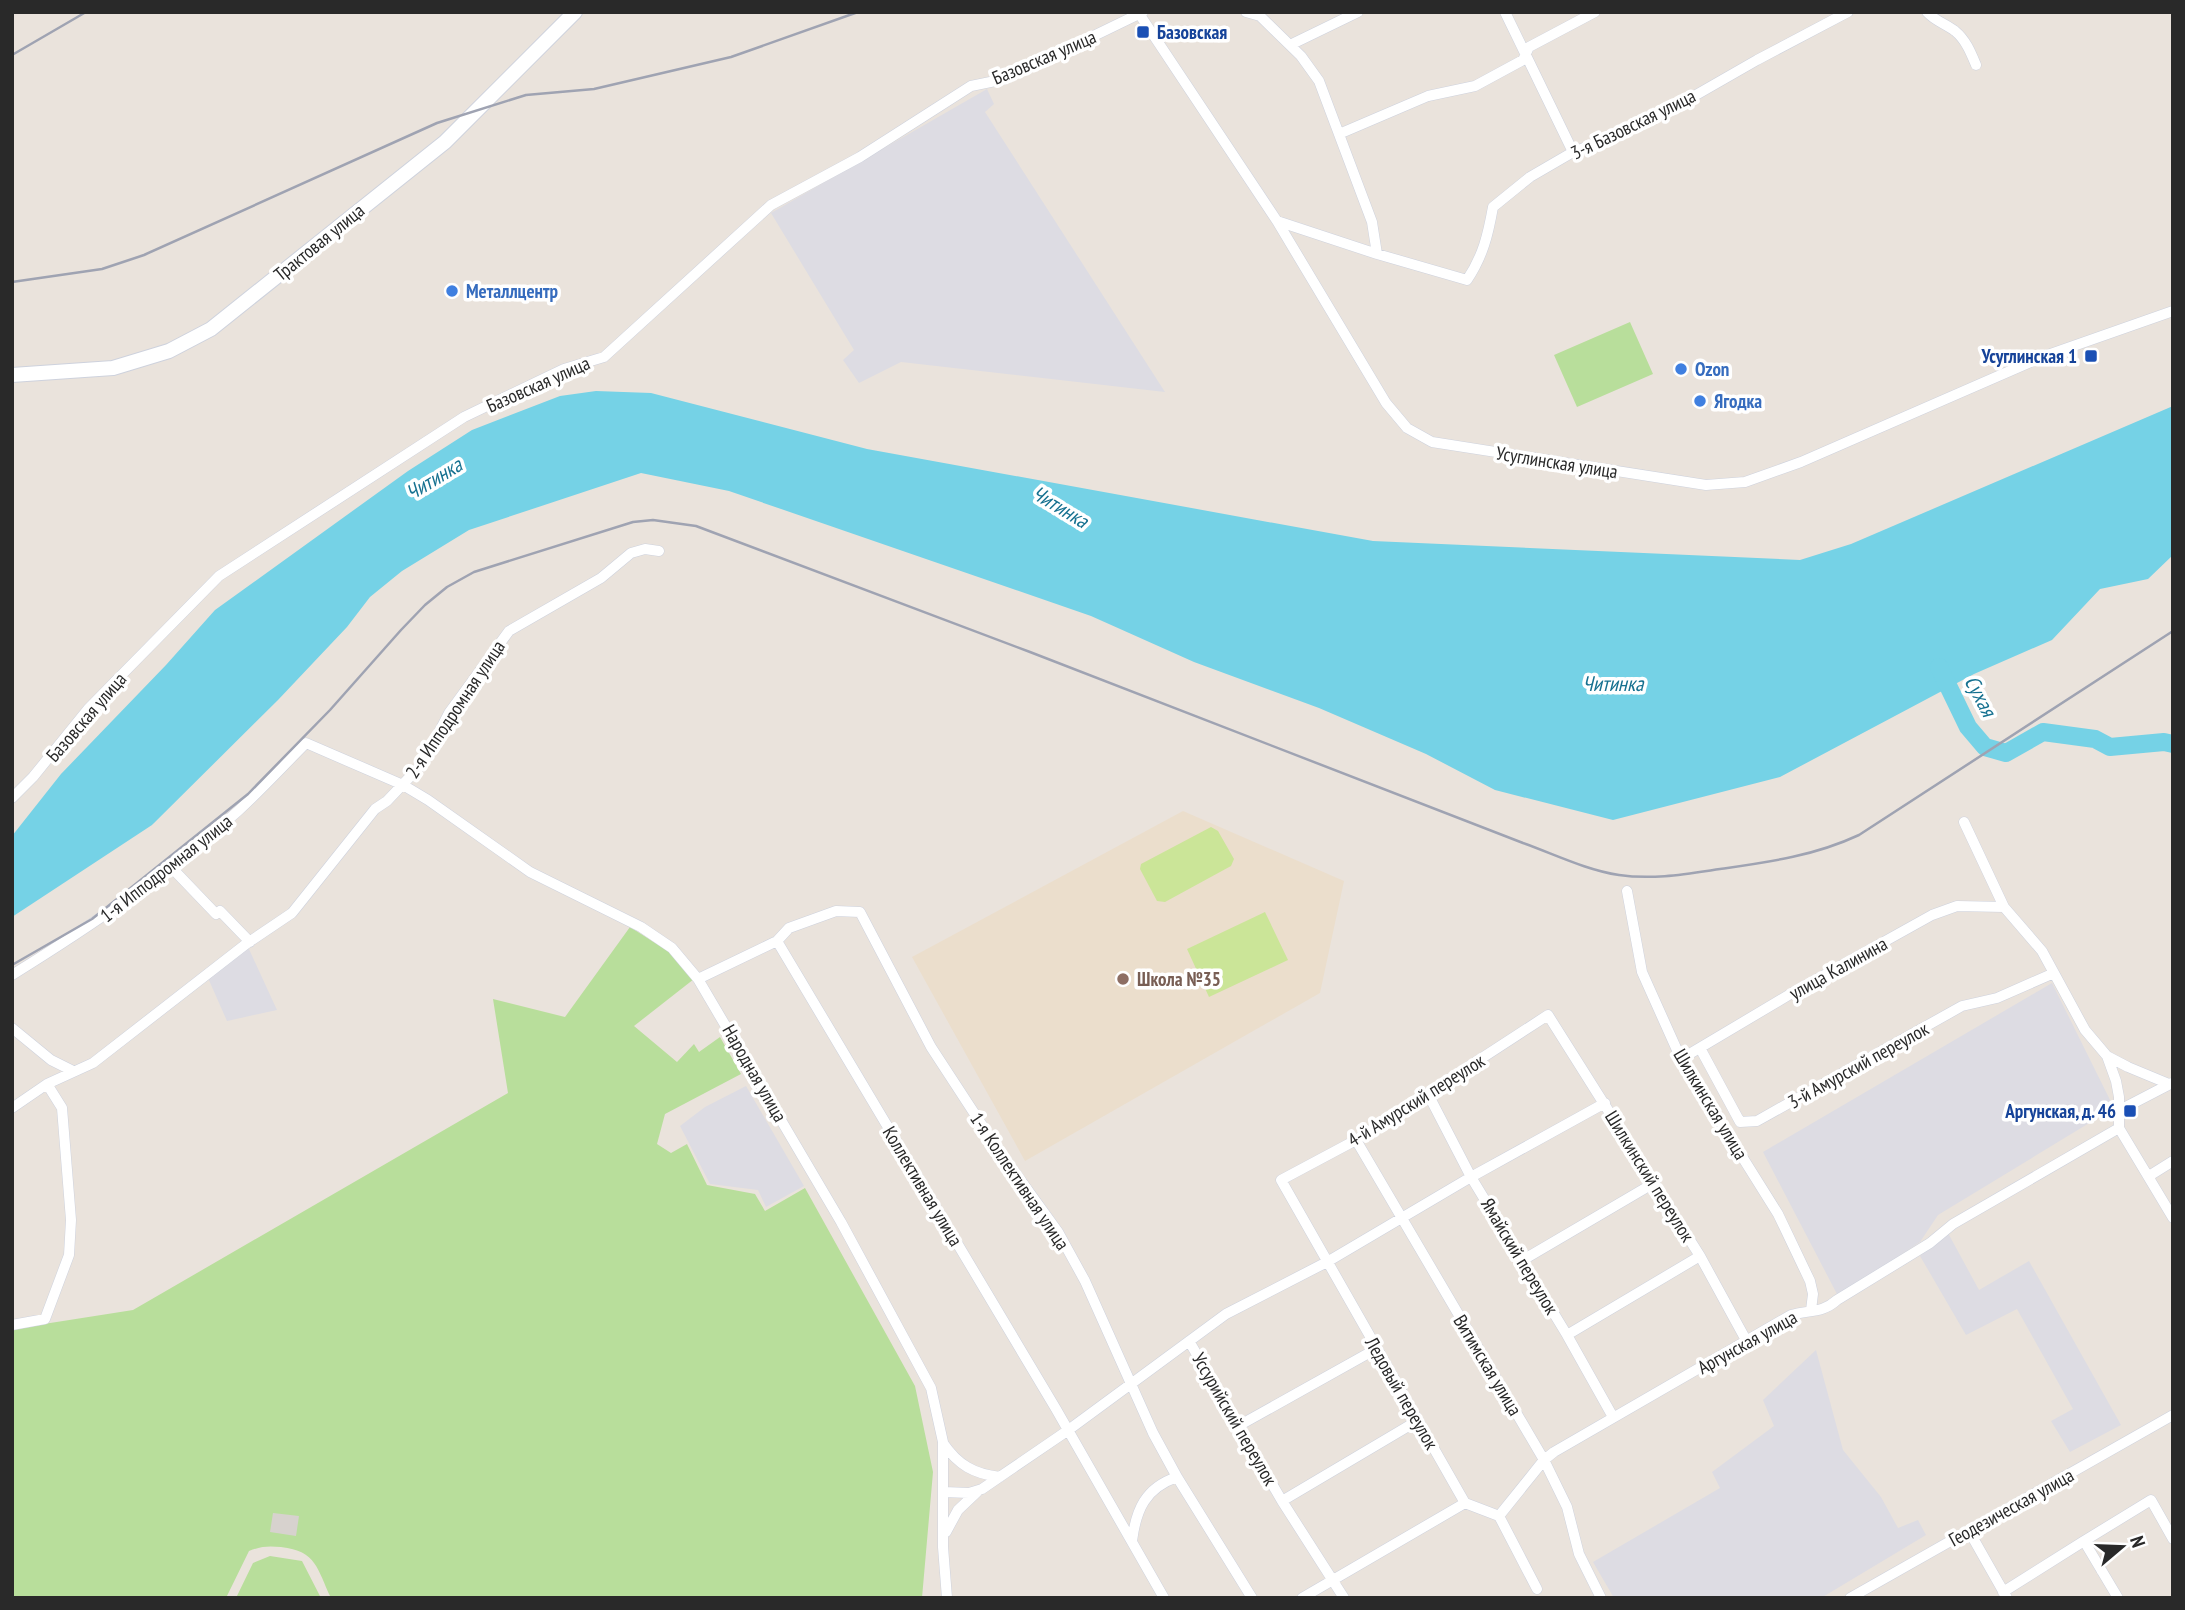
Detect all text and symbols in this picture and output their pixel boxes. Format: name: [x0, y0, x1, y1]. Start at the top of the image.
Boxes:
place label: Базовская: [1157, 20, 1227, 44]
street label: Базовская улица: [988, 24, 1100, 90]
marker: Базовская: [1135, 24, 1151, 40]
street label: 3-я Базовская улица: [1567, 83, 1699, 165]
street label: Трактовая улица: [269, 198, 369, 286]
place label: Металлцентр: [466, 279, 559, 303]
marker: Металлцентр: [444, 283, 460, 299]
place label: Усуглинская 1: [1980, 344, 2077, 368]
marker: Усуглинская 1: [2083, 348, 2099, 364]
street label: Базовская улица: [483, 351, 593, 417]
place label: Ozon: [1695, 357, 1729, 381]
marker: Ozon: [1673, 361, 1689, 377]
place label: Ягодка: [1714, 389, 1762, 413]
marker: Ягодка: [1692, 393, 1708, 409]
street label: Усуглинская улица: [1495, 441, 1619, 483]
water label: Читинка: [401, 450, 468, 506]
water label: Читинка: [1027, 479, 1095, 535]
street label: 2-я Ипподромная улица: [400, 635, 510, 783]
street label: Базовская улица: [41, 667, 131, 767]
water label: Читинка: [1582, 670, 1645, 697]
water label: Сухая: [1959, 671, 2003, 723]
street label: 1-я Ипподромная улица: [95, 809, 237, 927]
street label: улица Калинина: [1785, 931, 1891, 1005]
place label: Школа №35: [1137, 967, 1221, 991]
marker: Школа №35: [1115, 971, 1131, 987]
street label: 3-й Амурский переулок: [1783, 1016, 1933, 1114]
street label: Народная улица: [717, 1020, 793, 1126]
street label: Шилкинская улица: [1668, 1044, 1754, 1164]
street label: 4-й Амурский переулок: [1343, 1048, 1490, 1152]
place label: Аргунская, д. 46: [2004, 1099, 2116, 1123]
marker: Аргунская, д. 46: [2122, 1103, 2138, 1119]
street label: Шилкинский переулок: [1600, 1106, 1700, 1247]
street label: 1-я Коллективная улица: [965, 1108, 1075, 1254]
street label: Коллективная улица: [878, 1122, 968, 1250]
street label: Ямайский переулок: [1476, 1193, 1564, 1319]
street label: Аргунская улица: [1693, 1305, 1801, 1379]
street label: Витимская улица: [1448, 1310, 1528, 1420]
street label: Ледовый переулок: [1360, 1332, 1444, 1454]
street label: Уссурийский переулок: [1187, 1348, 1283, 1490]
street label: Геодезическая улица: [1944, 1463, 2078, 1551]
north arrow: [2087, 1512, 2157, 1582]
text: N: [2125, 1533, 2151, 1550]

